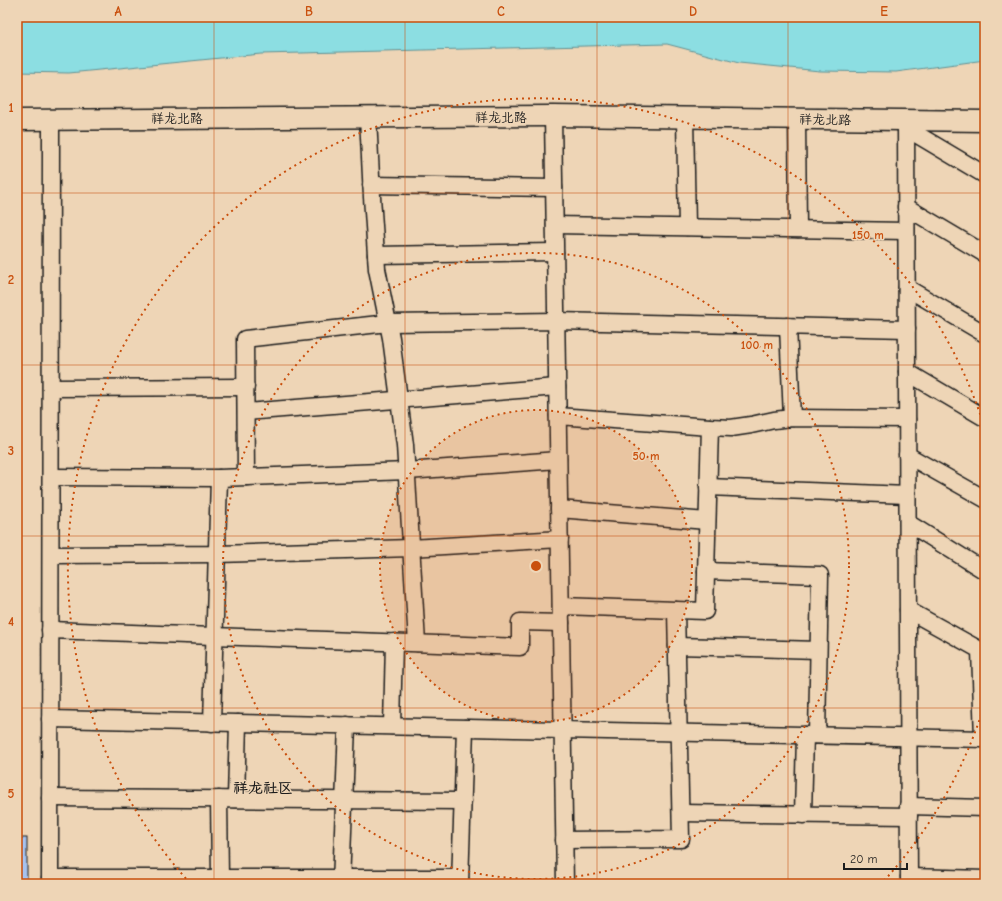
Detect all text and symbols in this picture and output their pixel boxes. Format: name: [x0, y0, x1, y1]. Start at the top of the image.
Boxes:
text: A: [114, 4, 122, 19]
text: B: [305, 4, 313, 19]
text: C: [497, 4, 505, 19]
text: D: [689, 4, 697, 19]
text: E: [880, 4, 888, 19]
text: 1: [8, 100, 14, 115]
street label: 祥龙北路: [475, 110, 527, 125]
street label: 祥龙北路: [151, 111, 203, 126]
street label: 祥龙北路: [799, 112, 851, 127]
text: 150 m: [852, 228, 884, 242]
text: 2: [8, 272, 14, 287]
text: 100 m: [741, 338, 773, 352]
text: 3: [8, 443, 14, 458]
text: 50 m: [632, 449, 660, 463]
centre of rings: [529, 559, 543, 573]
text: 4: [8, 614, 14, 629]
district label: 祥龙社区: [233, 779, 293, 797]
text: 5: [8, 786, 15, 801]
scale bar: [844, 845, 907, 871]
text: 20 m: [850, 852, 878, 866]

